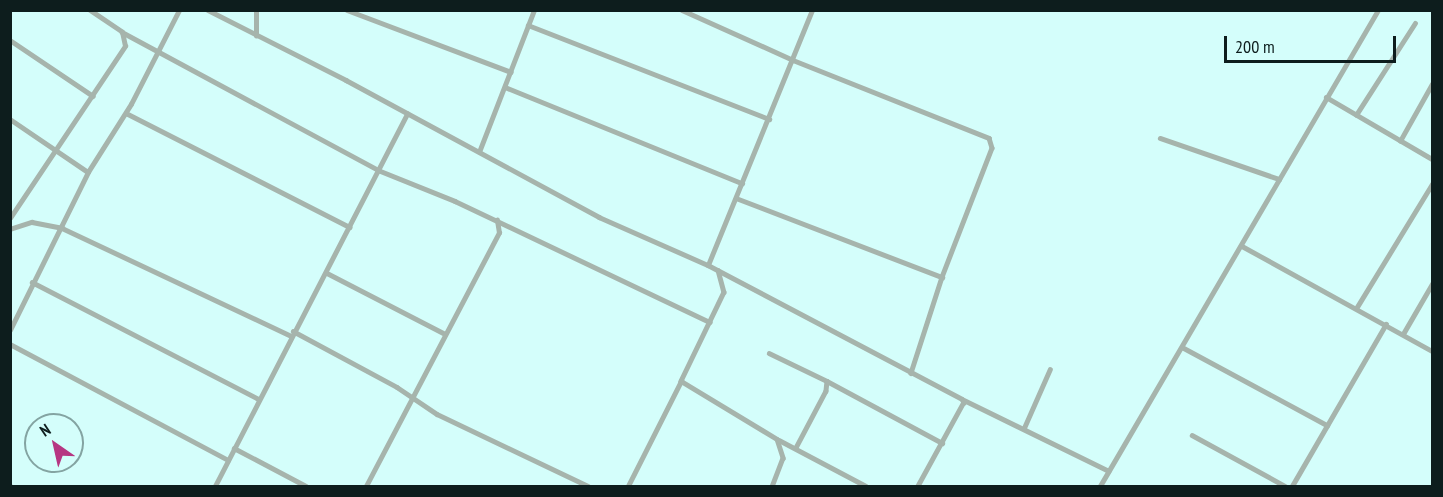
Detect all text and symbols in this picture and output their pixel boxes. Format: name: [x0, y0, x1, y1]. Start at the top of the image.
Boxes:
scale bar: [1227, 24, 1400, 62]
text: 200 m: [1235, 35, 1275, 58]
north arrow: [24, 413, 84, 473]
text: N: [36, 419, 54, 440]

